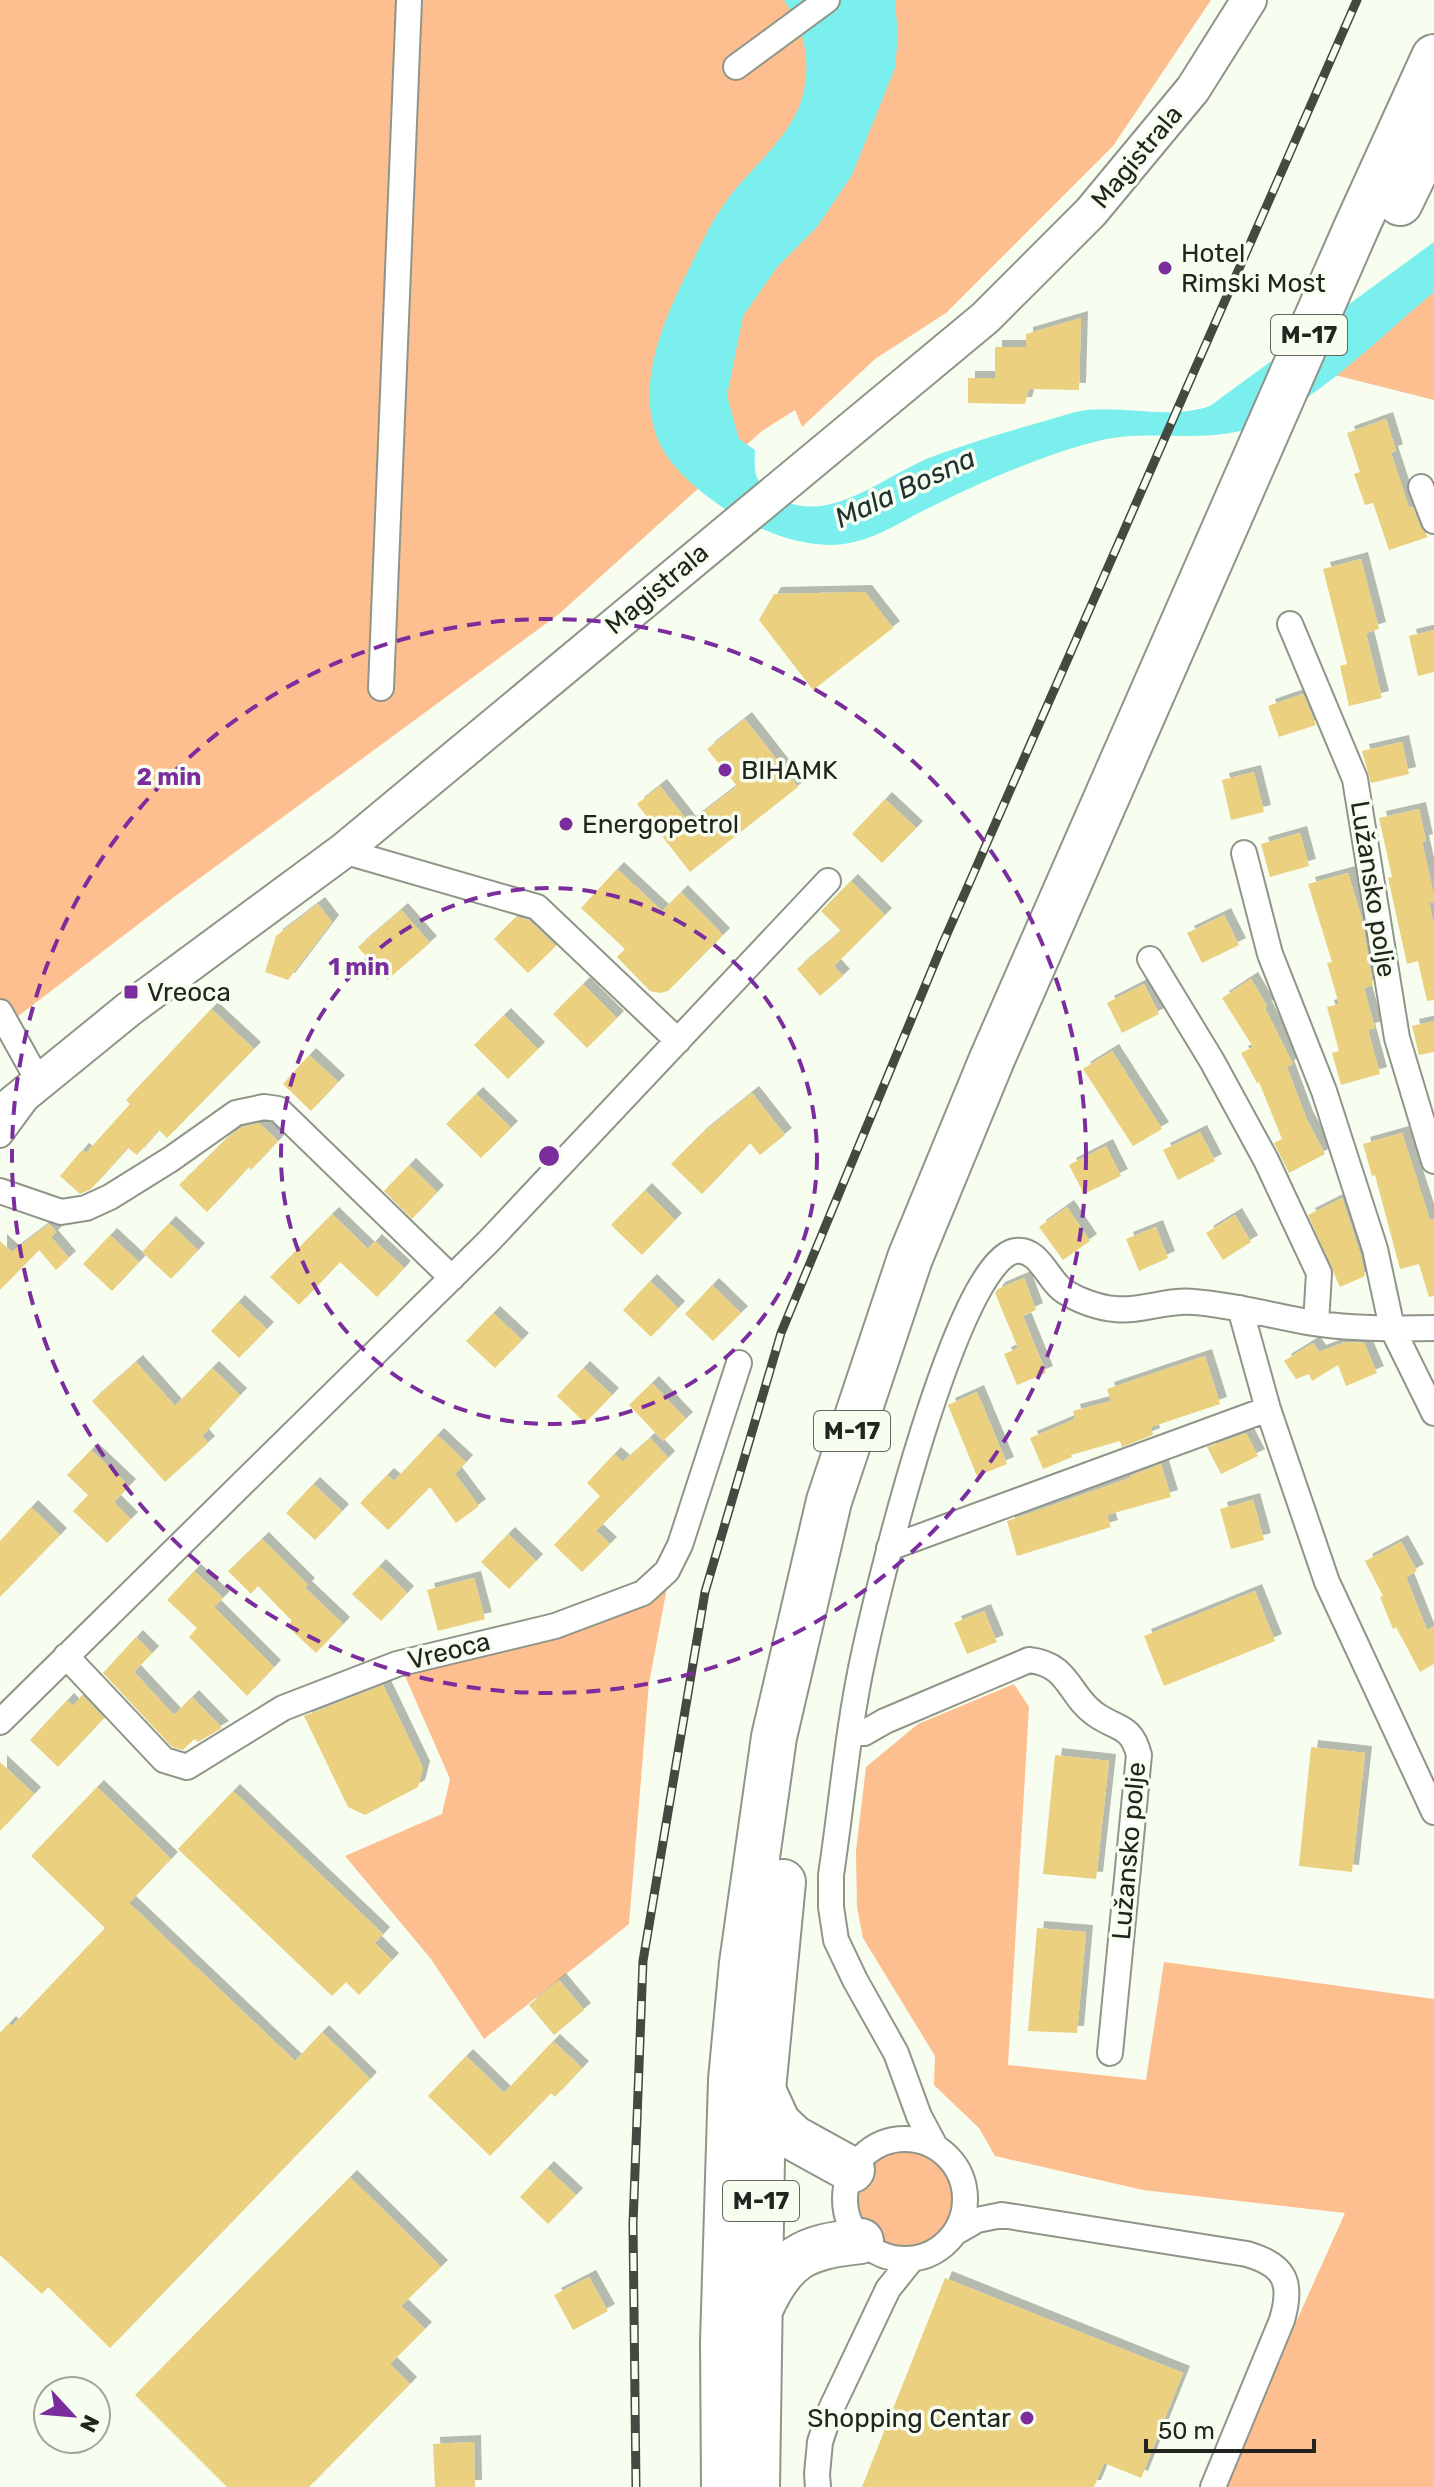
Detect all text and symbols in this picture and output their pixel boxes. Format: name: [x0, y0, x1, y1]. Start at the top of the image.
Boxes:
street label: Magistrala: [1085, 99, 1189, 215]
place label: Hotel Rimski Most: [1181, 238, 1326, 299]
marker: Hotel Rimski Most: [1156, 259, 1174, 277]
road number: M-17: [1271, 315, 1347, 355]
water label: Mala Bosna: [829, 441, 981, 535]
street label: Magistrala: [599, 537, 715, 641]
place label: BIHAMK: [741, 755, 838, 786]
marker: BIHAMK: [716, 761, 734, 779]
text: 2 min: [137, 763, 202, 791]
street label: Lužansko polje: [1344, 798, 1402, 980]
place label: Energopetrol: [582, 809, 739, 840]
marker: Energopetrol: [557, 815, 575, 833]
text: 1 min: [328, 953, 390, 981]
place label: Vreoca: [147, 977, 231, 1008]
marker: Vreoca: [122, 983, 140, 1001]
centre of rings: [535, 1142, 563, 1170]
road number: M-17: [814, 1411, 890, 1451]
street label: Vreoca: [405, 1626, 493, 1676]
street label: Lužansko polje: [1106, 1761, 1152, 1941]
road number: M-17: [723, 2181, 799, 2221]
north arrow: [32, 2375, 112, 2455]
place label: Shopping Centar: [807, 2403, 1011, 2434]
scale bar: [1146, 2403, 1314, 2453]
marker: Shopping Centar: [1018, 2409, 1036, 2427]
text: N: [74, 2411, 105, 2437]
text: 50 m: [1158, 2417, 1215, 2445]

